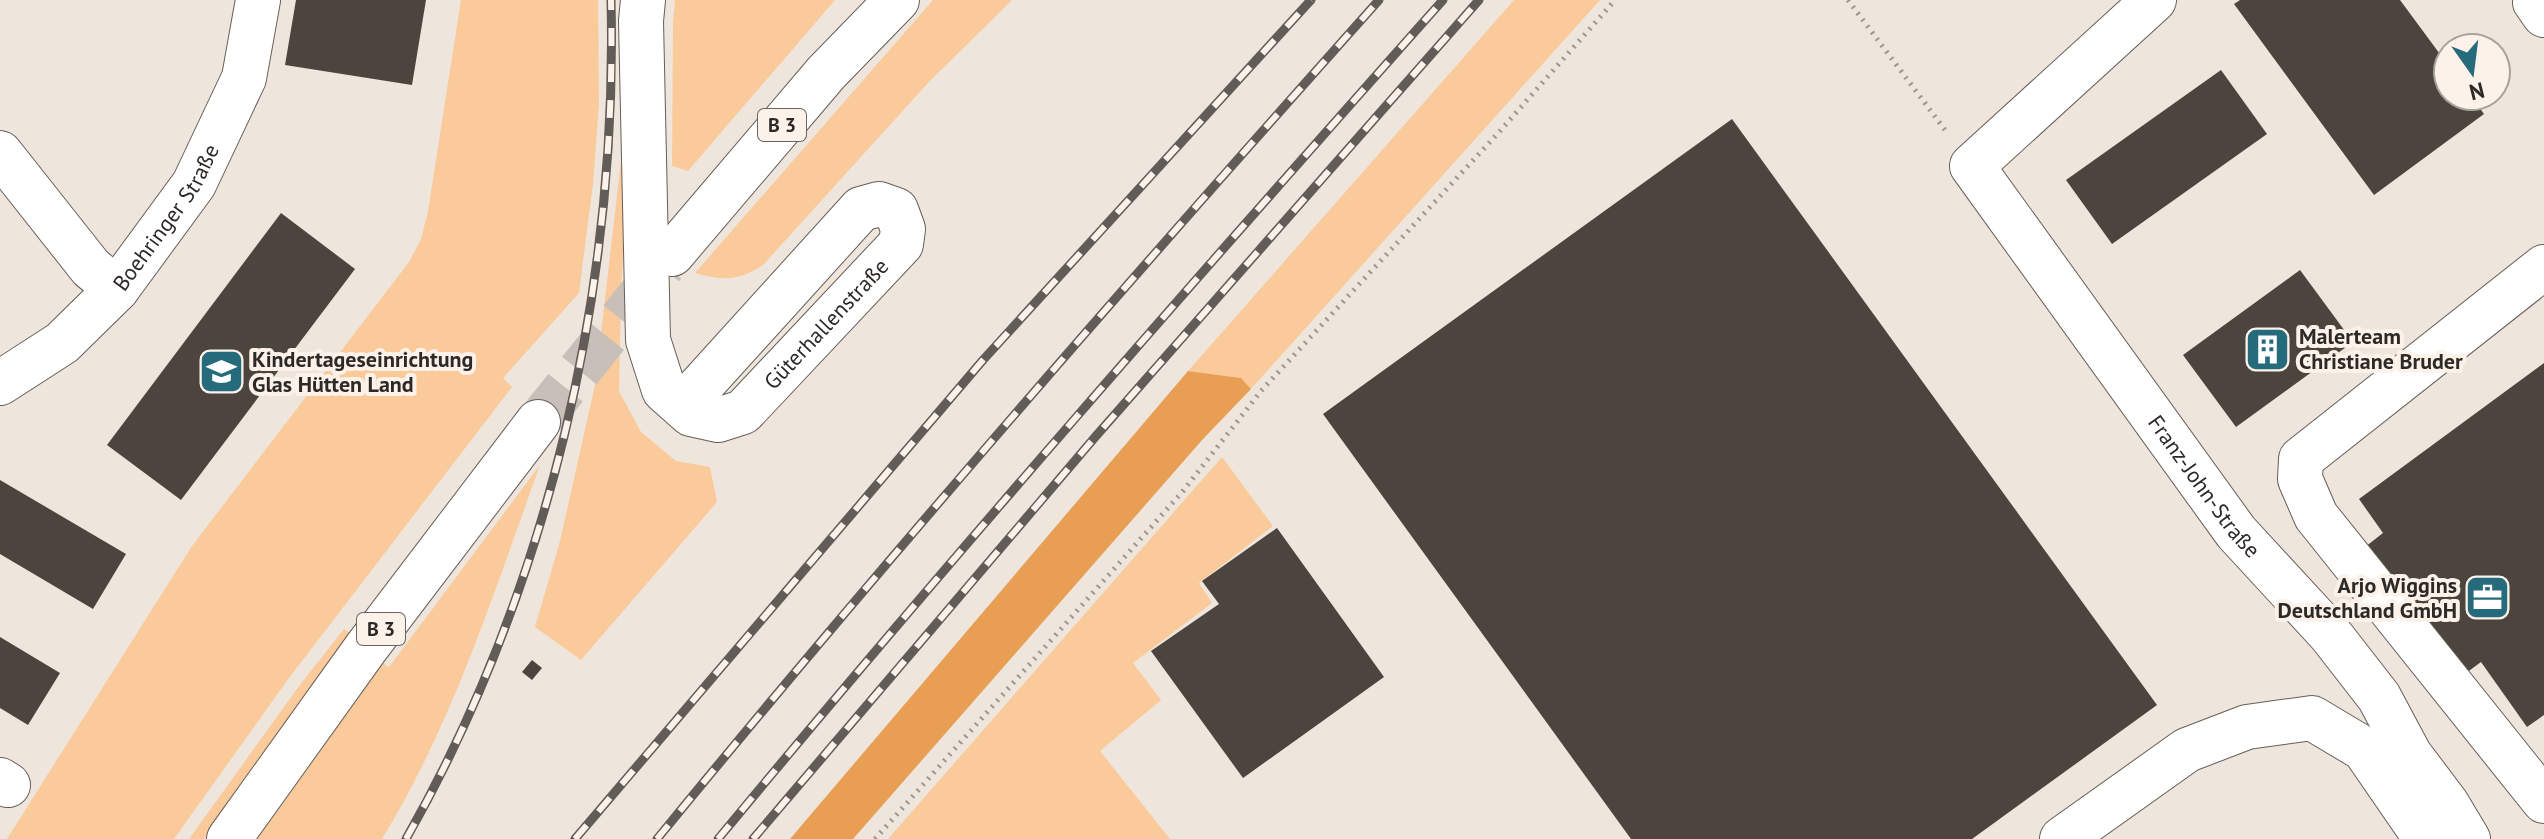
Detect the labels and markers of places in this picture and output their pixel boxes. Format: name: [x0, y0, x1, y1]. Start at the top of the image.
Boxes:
place label: Malerteam Christiane Bruder: [2299, 322, 2463, 375]
building icon: Malerteam Christiane Bruder: [2244, 325, 2292, 373]
place label: Kindertageseinrichtung Glas Hütten Land: [252, 345, 473, 398]
school or university icon: Kindertageseinrichtung Glas Hütten Land: [197, 348, 245, 396]
place label: Arjo Wiggins Deutschland GmbH: [2278, 571, 2457, 624]
office icon: Arjo Wiggins Deutschland GmbH: [2464, 574, 2512, 622]

